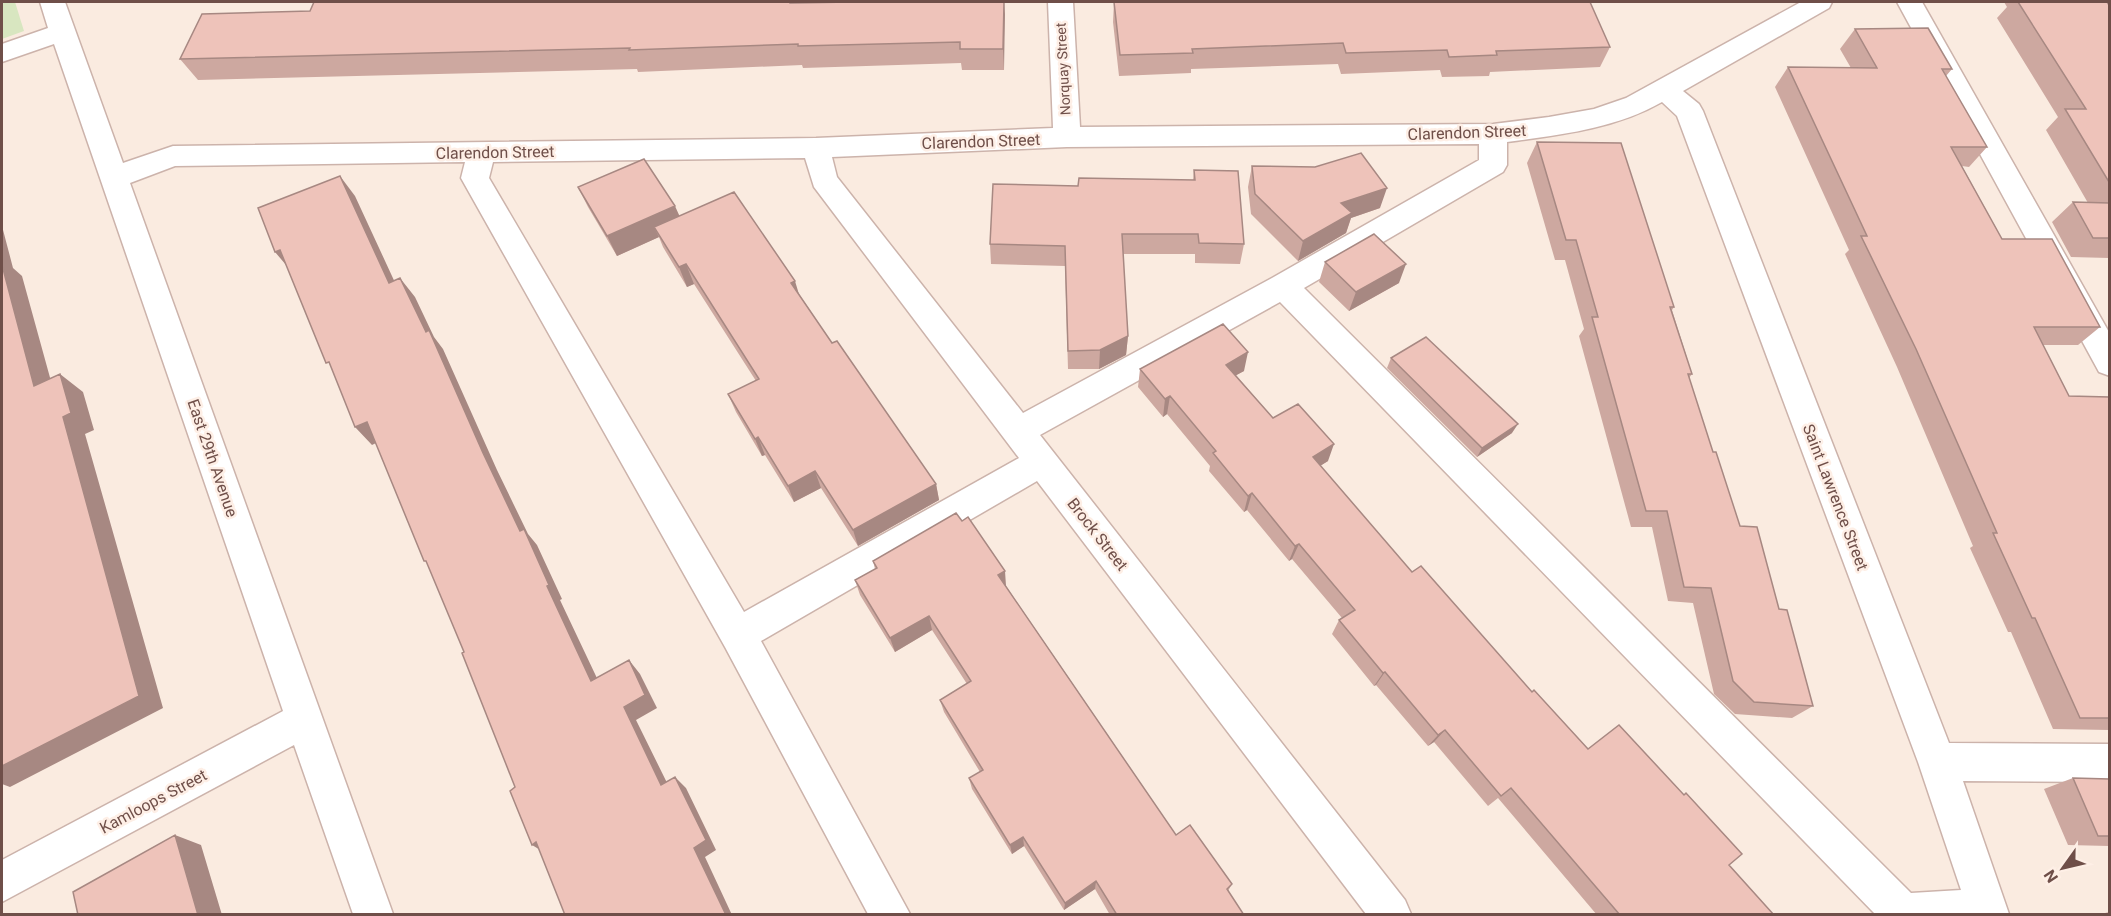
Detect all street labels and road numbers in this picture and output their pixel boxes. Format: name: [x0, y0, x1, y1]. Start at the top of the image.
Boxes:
street label: Norquay Street: [1053, 22, 1073, 116]
street label: Clarendon Street: [1407, 121, 1527, 144]
street label: Clarendon Street: [921, 130, 1041, 153]
street label: Clarendon Street: [435, 142, 555, 163]
street label: East 29th Avenue: [183, 397, 242, 520]
street label: Saint Lawrence Street: [1799, 421, 1872, 573]
street label: Brock Street: [1063, 494, 1132, 574]
street label: Kamloops Street: [97, 765, 210, 838]

